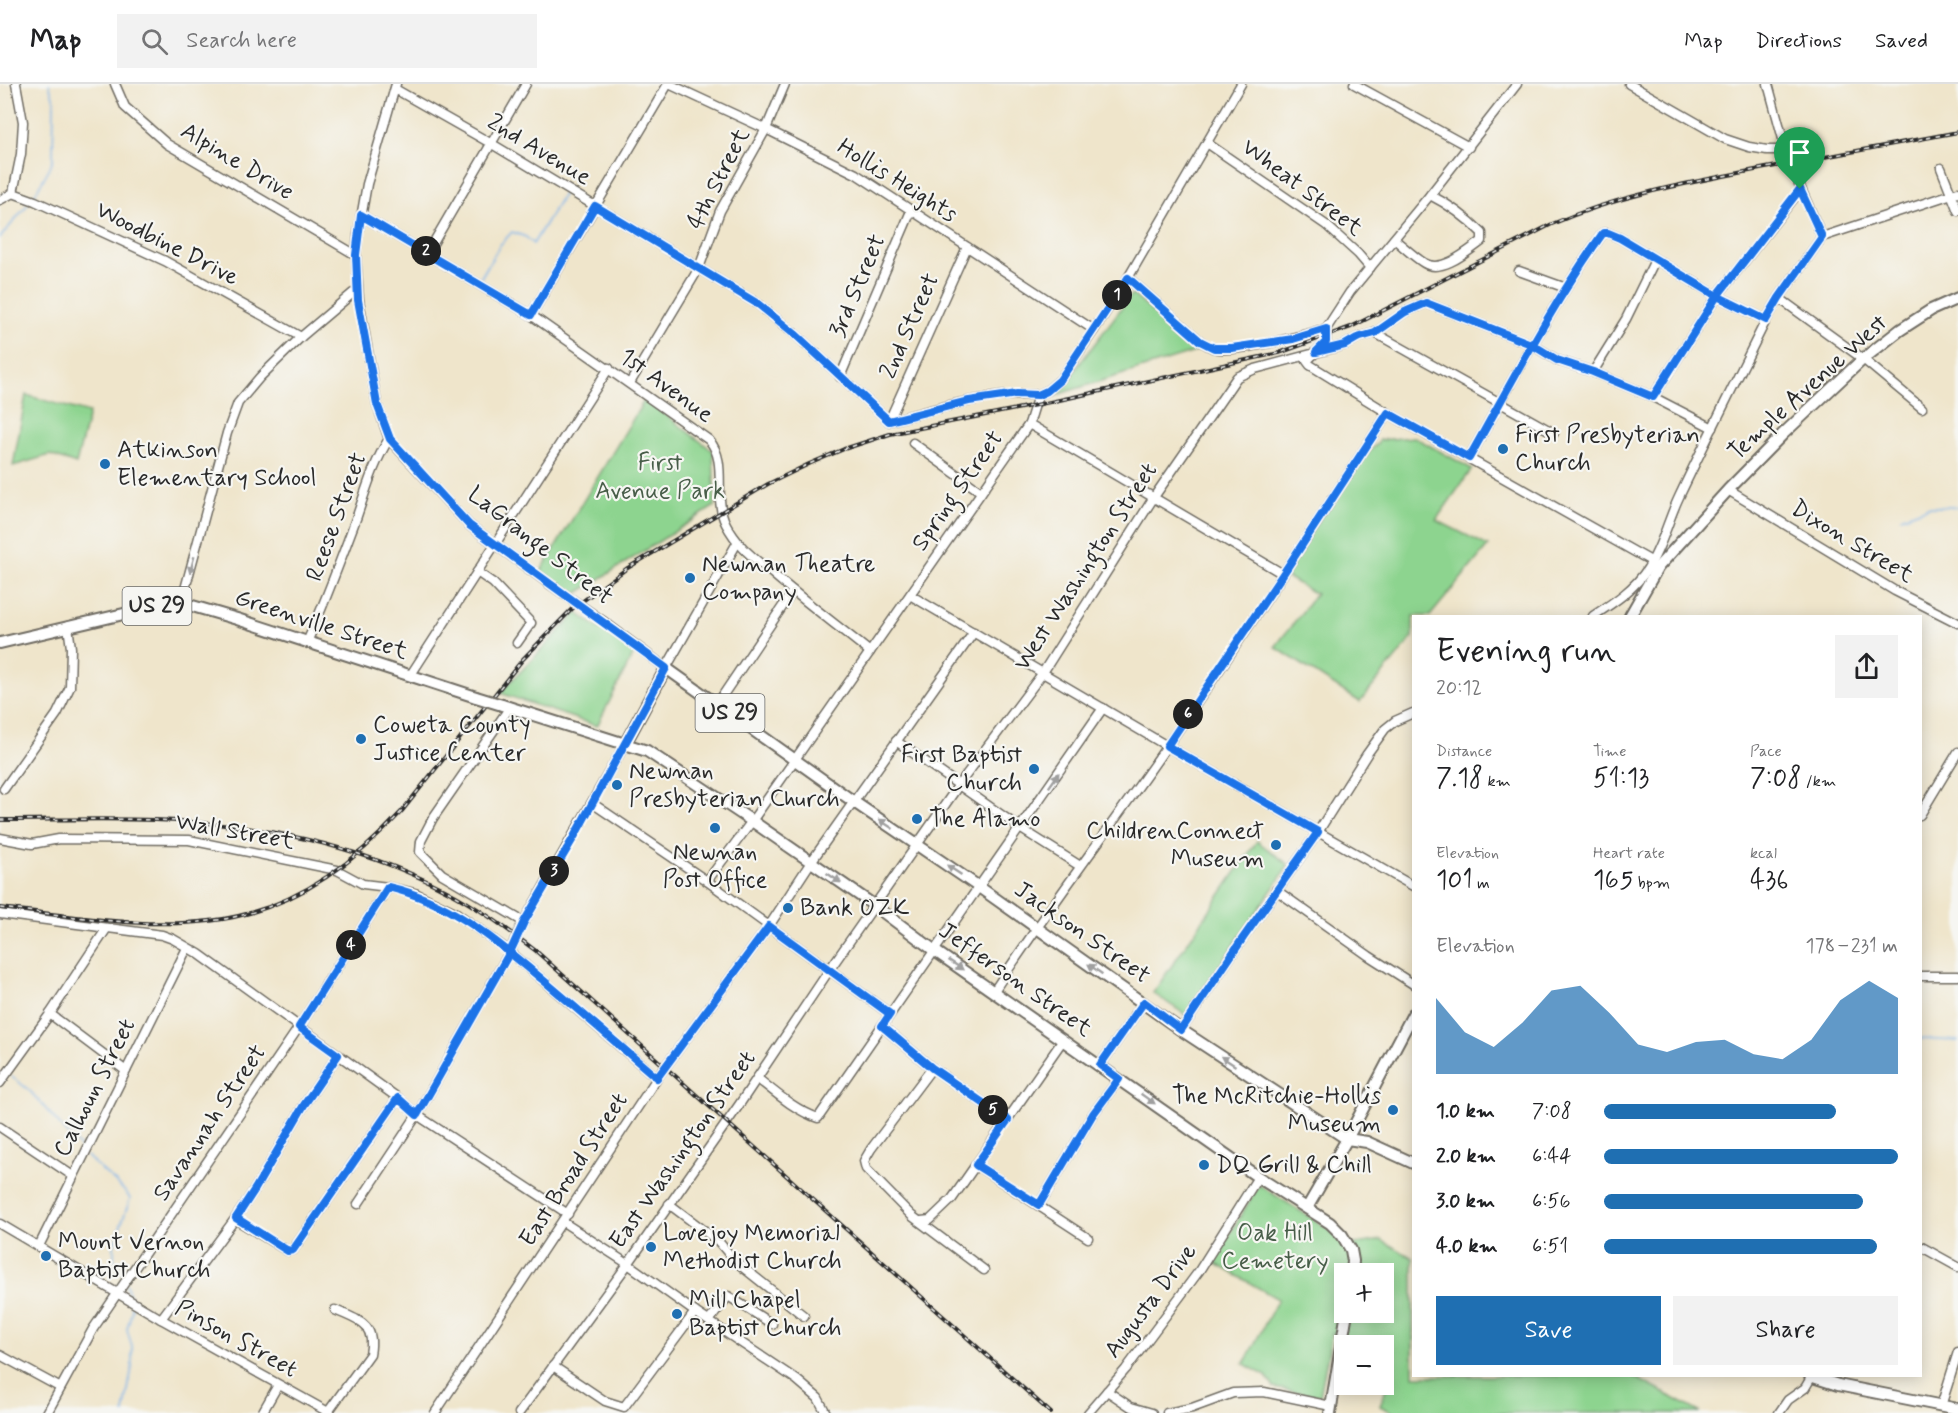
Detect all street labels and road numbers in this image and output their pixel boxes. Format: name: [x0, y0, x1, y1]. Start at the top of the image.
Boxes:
street label: 2nd Avenue: [481, 107, 597, 193]
street label: Alpine Drive: [175, 116, 299, 208]
street label: 4th Street: [680, 123, 758, 235]
street label: Hollis Heights: [831, 132, 963, 230]
street label: Wheat Street: [1235, 132, 1369, 244]
street label: Woodbine Drive: [90, 195, 244, 293]
street label: 3rd Street: [822, 230, 894, 342]
street label: 2nd Street: [873, 268, 947, 384]
street label: Temple Avenue West: [1722, 308, 1895, 468]
street label: 1st Avenue: [613, 341, 719, 431]
street label: Spring Street: [905, 425, 1013, 559]
street label: Reese Street: [299, 448, 375, 586]
street label: West Washington Street: [1007, 457, 1167, 679]
street label: LaGrange Street: [459, 480, 619, 615]
street label: Dixon Street: [1785, 493, 1919, 591]
street label: Greenville Street: [231, 582, 411, 668]
road number: US 29: [122, 587, 192, 625]
road number: US 29: [696, 694, 764, 732]
street label: Wall Street: [173, 806, 297, 858]
street label: Jackson Street: [1008, 875, 1156, 991]
street label: Jefferson Street: [932, 916, 1098, 1044]
street label: Calhoun Street: [47, 1014, 143, 1162]
street label: Savannah Street: [146, 1039, 274, 1207]
street label: East Washington Street: [603, 1045, 766, 1257]
street label: East Broad Street: [513, 1087, 635, 1253]
street label: Augusta Drive: [1098, 1237, 1204, 1365]
street label: Pinson Street: [169, 1293, 303, 1385]

